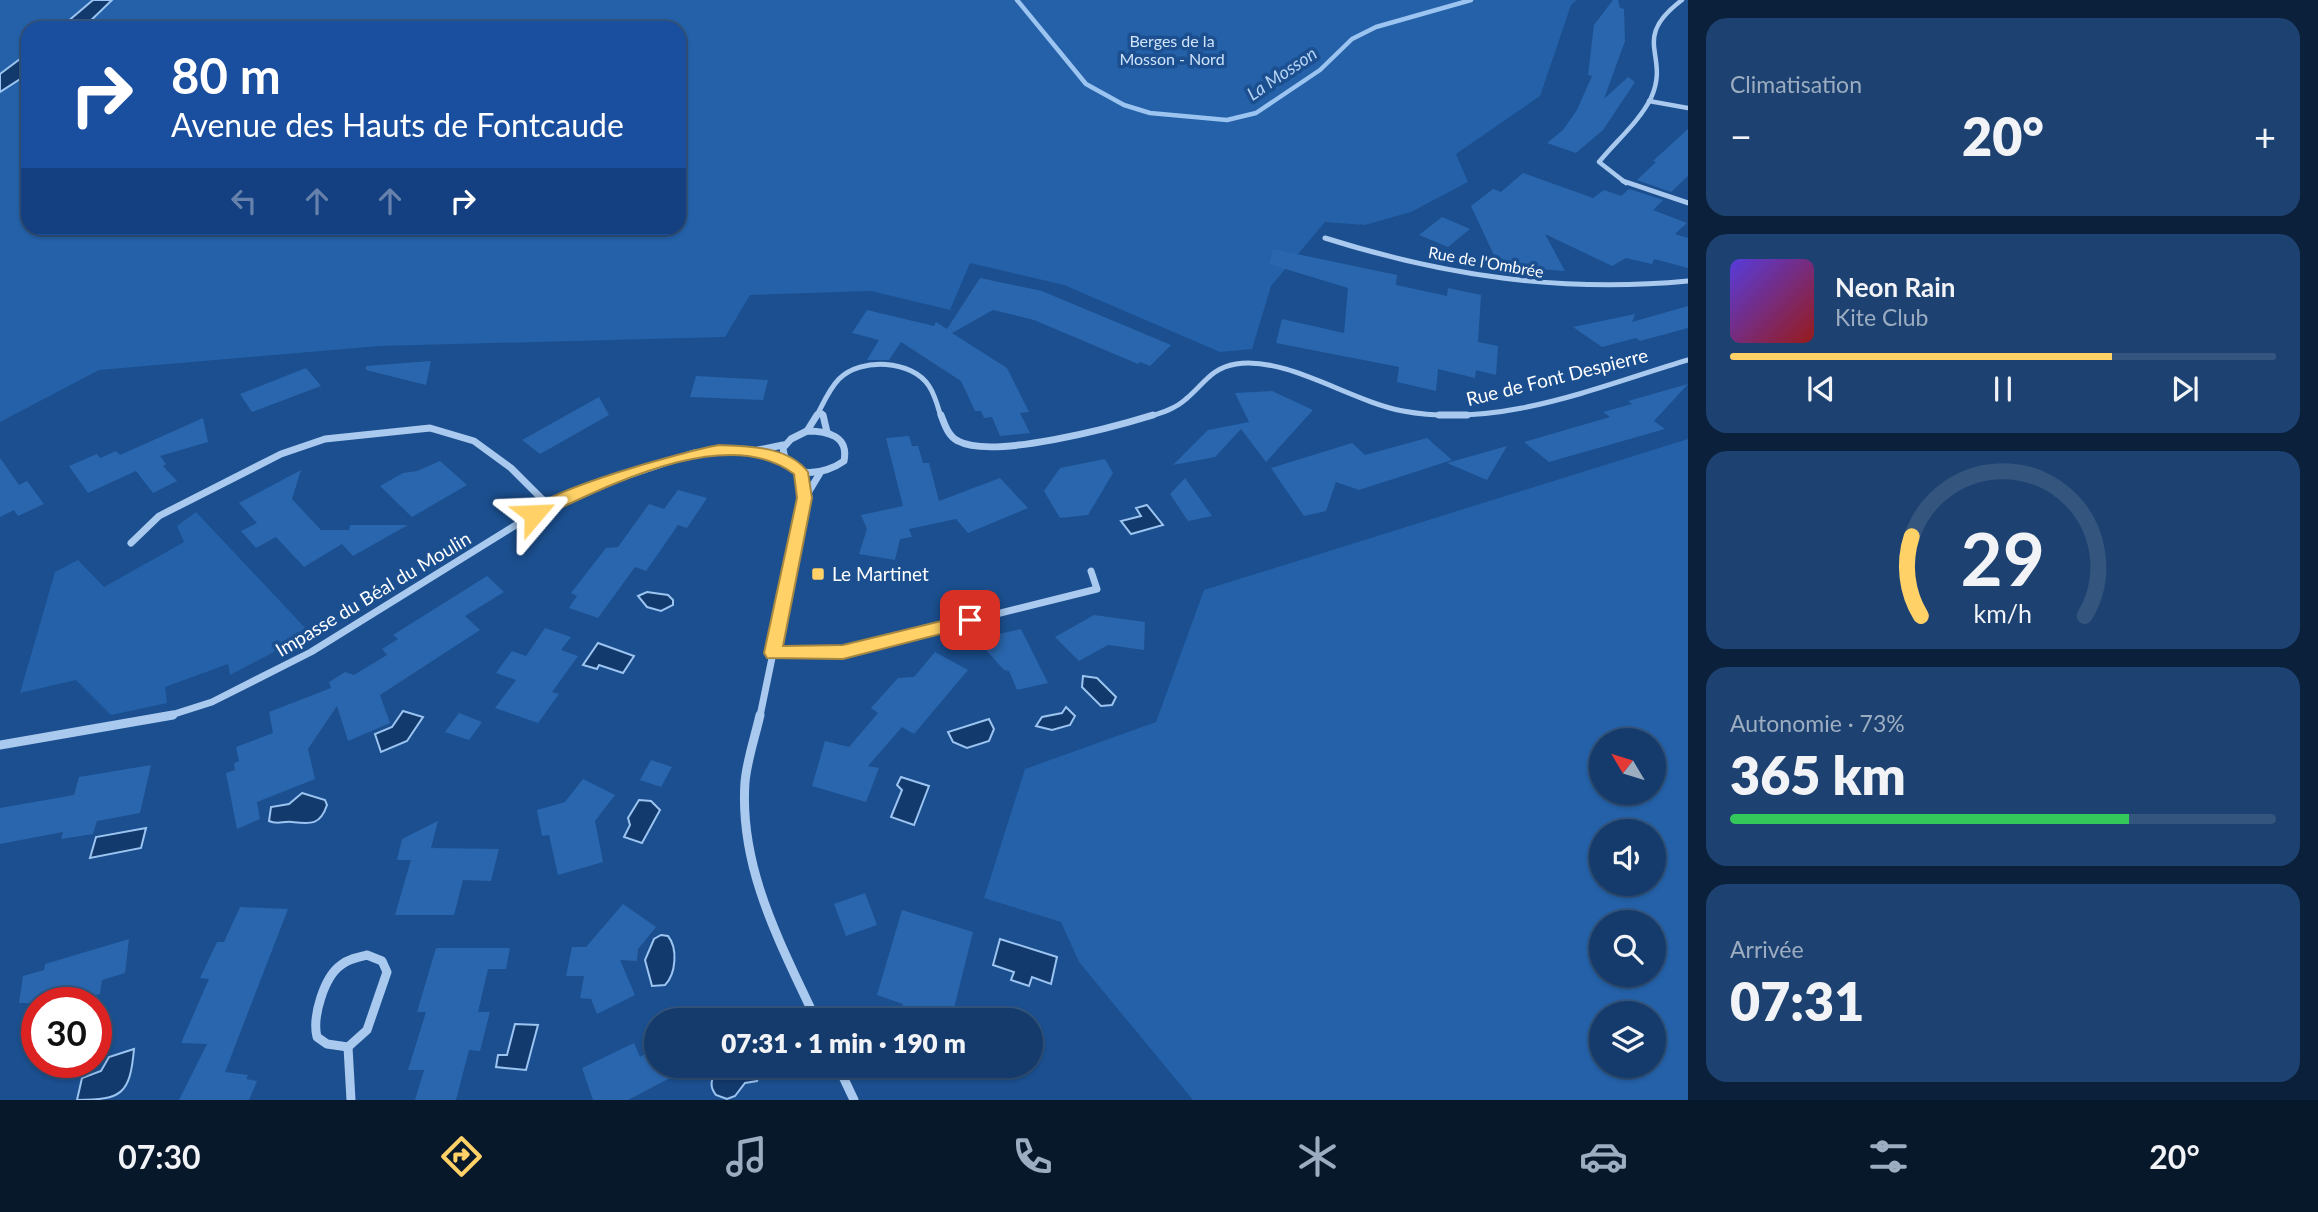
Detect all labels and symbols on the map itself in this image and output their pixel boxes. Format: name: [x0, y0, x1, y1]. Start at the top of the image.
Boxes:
park label: Berges de la Mosson - Nord: [1119, 31, 1225, 68]
water label: La Mosson: [1242, 42, 1321, 105]
street label: Rue de l'Ombrée: [1427, 242, 1545, 281]
street label: Rue de Font Despierre: [1464, 343, 1650, 410]
position arrow: [497, 477, 571, 551]
street label: Impasse du Béal du Moulin: [271, 526, 475, 661]
place label: Le Martinet: [832, 562, 929, 585]
marker: Le Martinet: [810, 566, 826, 582]
pin: [940, 590, 1000, 650]
north arrow: [1589, 728, 1666, 805]
speed limit sign: 30: [21, 987, 112, 1078]

